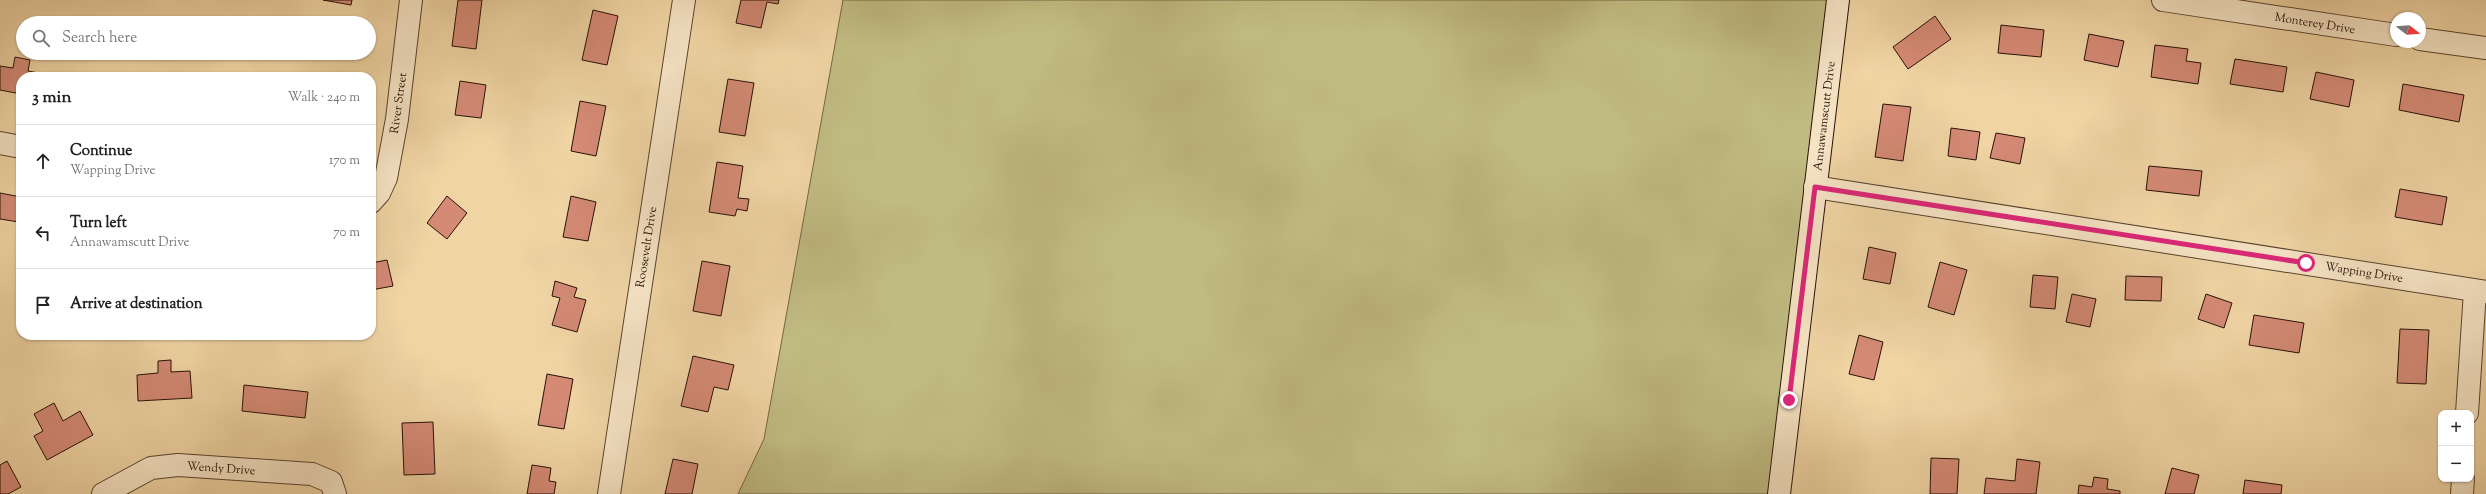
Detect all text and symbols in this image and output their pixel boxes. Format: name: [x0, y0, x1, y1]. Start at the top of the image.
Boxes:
street label: Monterey Drive: [2273, 9, 2357, 39]
north arrow: [2390, 12, 2426, 48]
search box: [16, 16, 376, 60]
icon: search: [30, 27, 52, 49]
text: Search here: [62, 28, 137, 49]
street label: Annawamscutt Drive: [1809, 60, 1841, 172]
street label: River Street: [386, 71, 412, 135]
text: 3 min: [32, 86, 71, 110]
text: Walk · 240 m: [288, 89, 360, 107]
text: Continue: [70, 141, 132, 162]
icon: ahead: [32, 150, 54, 172]
text: 170 m: [329, 152, 360, 170]
text: Wapping Drive: [70, 162, 155, 180]
street label: Roosevelt Drive: [632, 205, 662, 289]
text: Turn left: [70, 213, 127, 234]
icon: left: [32, 222, 54, 244]
text: 70 m: [333, 224, 360, 242]
text: Annawamscutt Drive: [70, 234, 190, 252]
route start: [2297, 254, 2315, 272]
street label: Wapping Drive: [2323, 258, 2405, 288]
icon: arrive: [32, 294, 54, 316]
text: Arrive at destination: [70, 294, 203, 315]
route end: [1780, 391, 1798, 409]
map controls: [2438, 410, 2474, 482]
button: +: [2438, 410, 2474, 446]
button: −: [2438, 446, 2474, 482]
street label: Wendy Drive: [186, 458, 256, 480]

